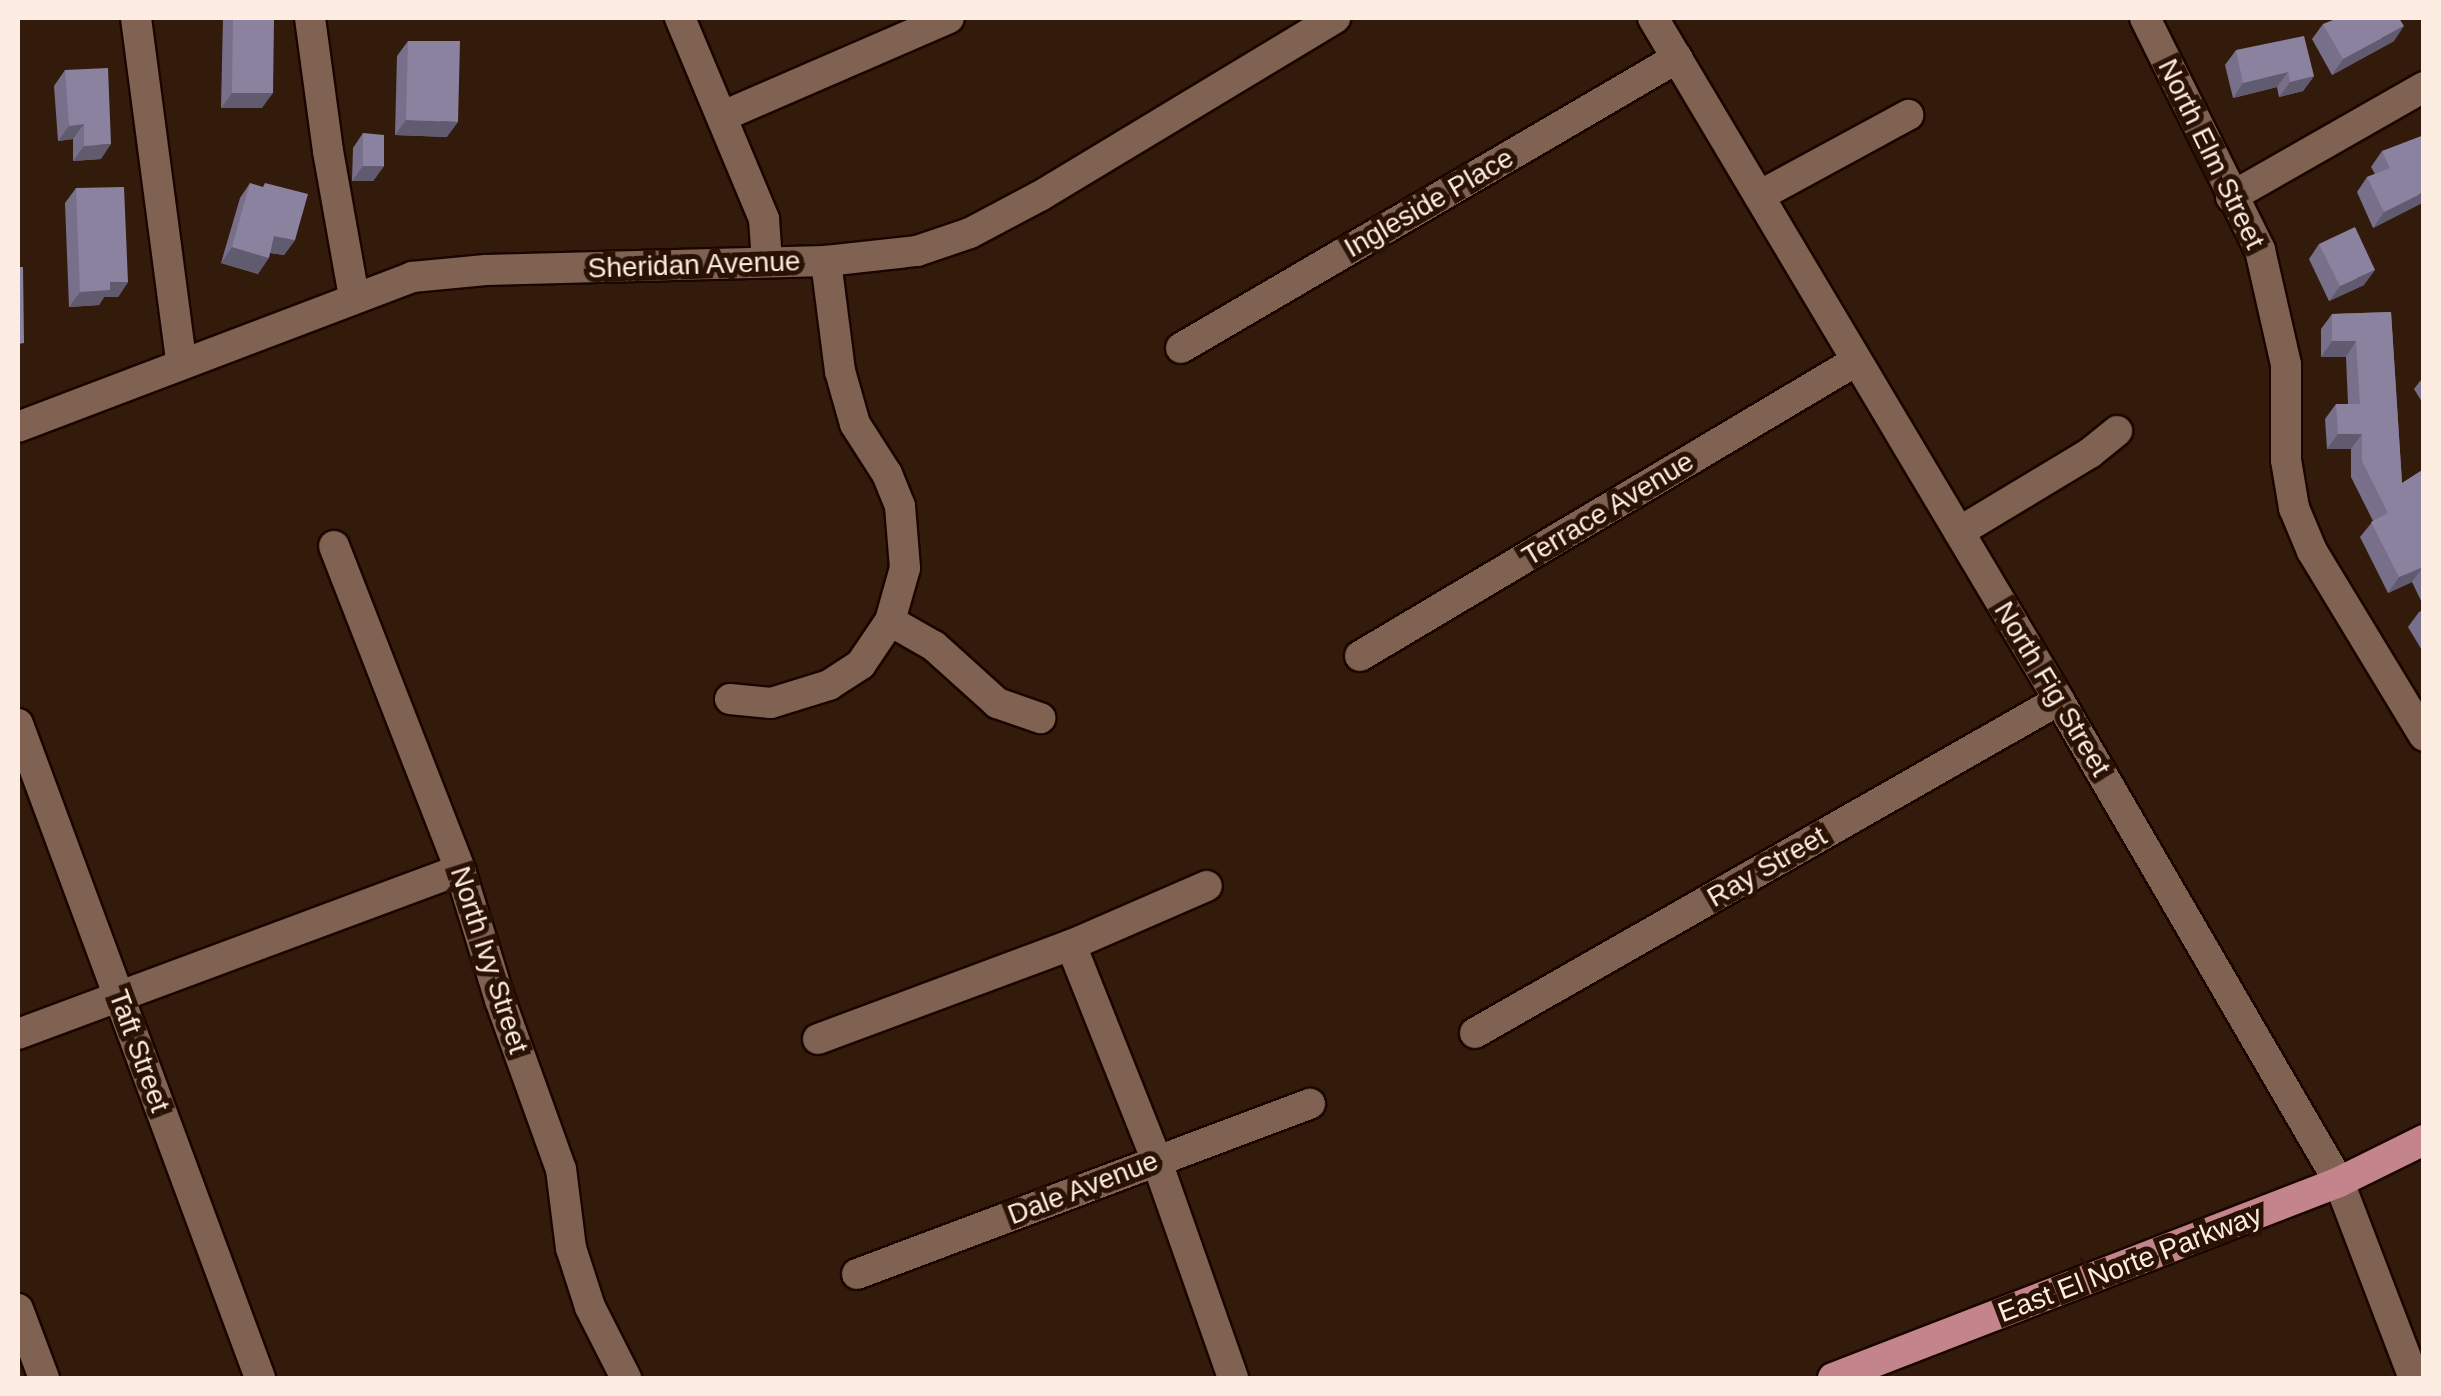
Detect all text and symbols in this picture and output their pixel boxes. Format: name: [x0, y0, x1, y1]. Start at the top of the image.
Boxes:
street label: North Elm Street: [2151, 54, 2271, 254]
street label: Ingleside Place: [1338, 141, 1520, 265]
street label: Sheridan Avenue: [586, 244, 802, 286]
street label: Terrace Avenue: [1516, 444, 1700, 574]
street label: North Fig Street: [1987, 596, 2117, 782]
street label: Ray Street: [1701, 819, 1833, 915]
street label: North Ivy Street: [443, 862, 535, 1058]
street label: Taft Street: [101, 985, 177, 1117]
street label: Dale Avenue: [1002, 1144, 1164, 1232]
street label: East El Norte Parkway: [1993, 1198, 2267, 1330]

